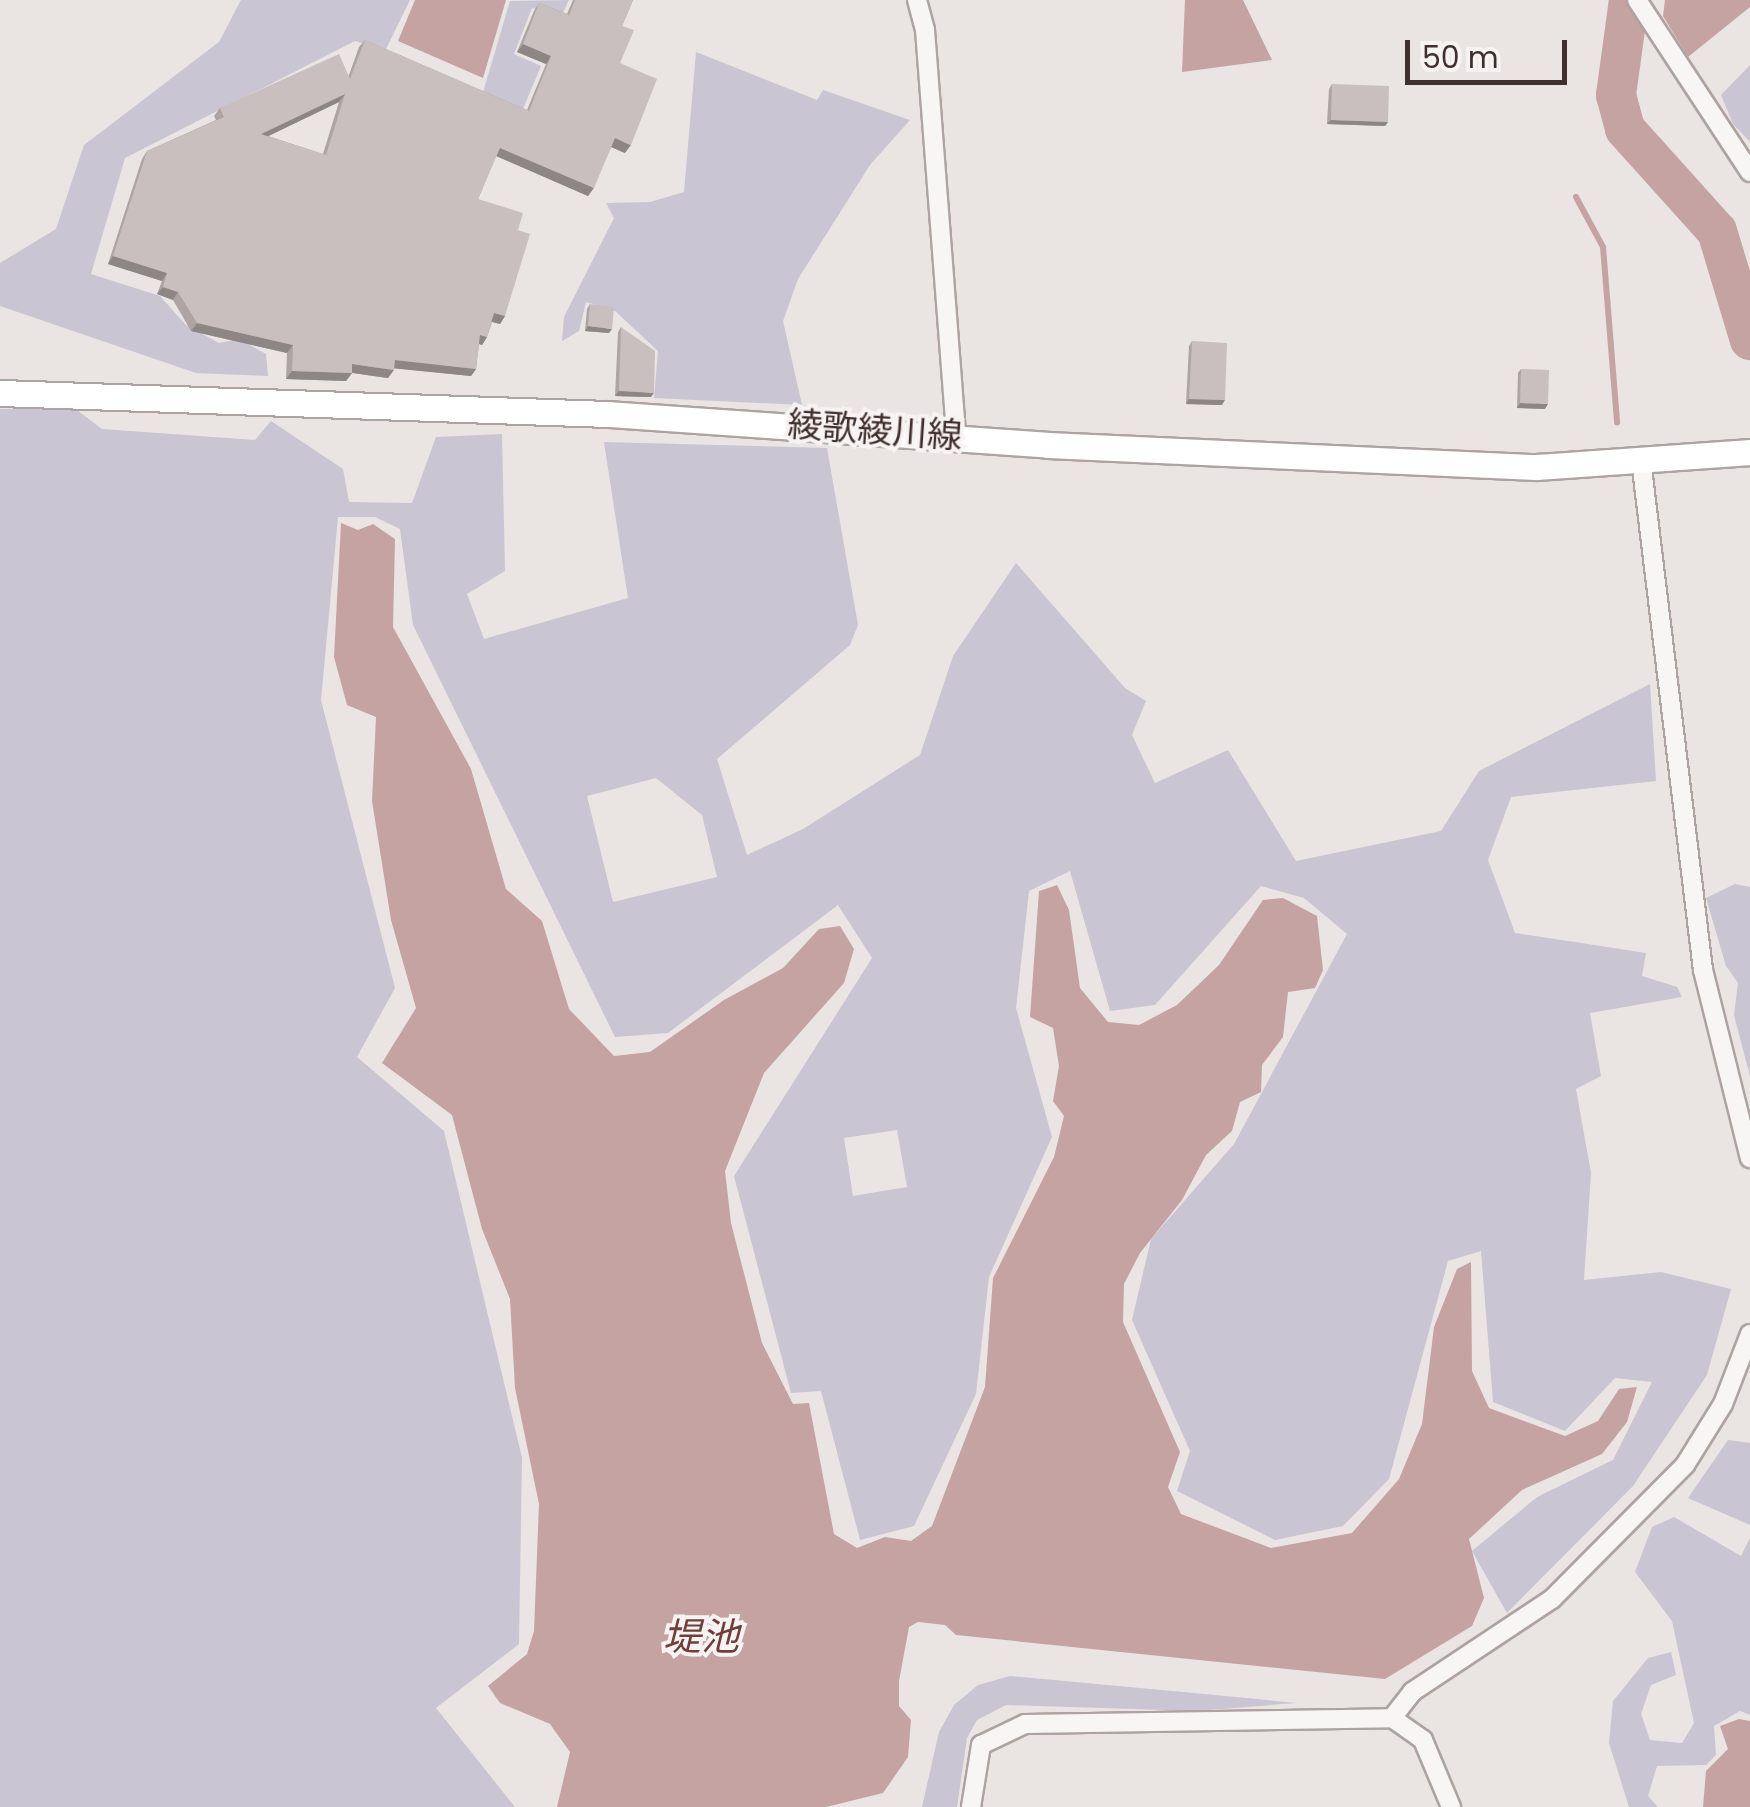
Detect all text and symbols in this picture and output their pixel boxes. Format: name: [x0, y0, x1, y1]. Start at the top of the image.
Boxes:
scale bar: [1410, 20, 1572, 82]
text: 50 m: [1422, 36, 1499, 79]
street label: 綾歌綾川線: [786, 403, 964, 457]
water label: 堤池: [663, 1614, 739, 1660]

